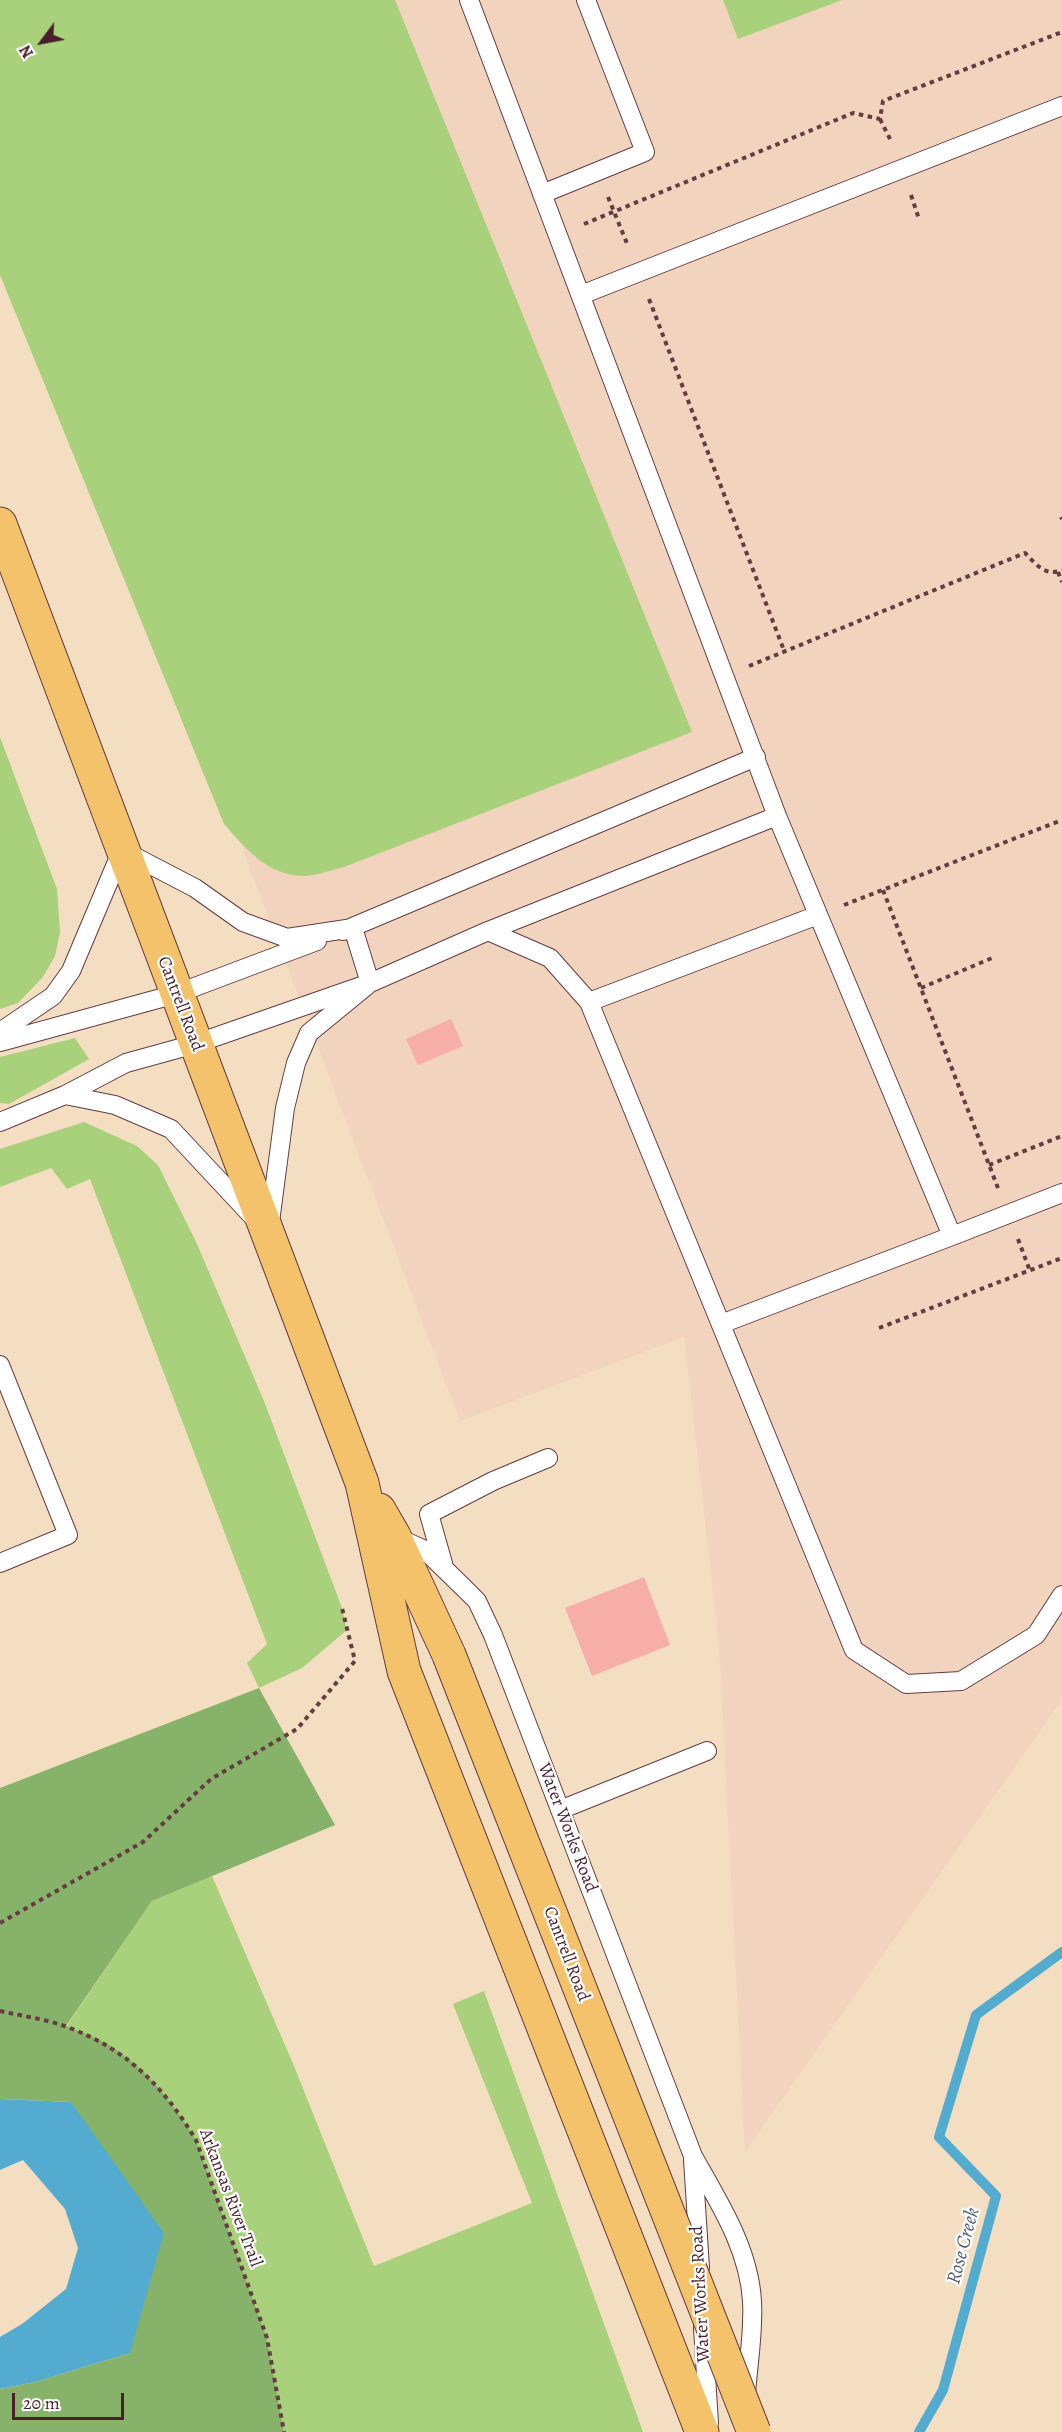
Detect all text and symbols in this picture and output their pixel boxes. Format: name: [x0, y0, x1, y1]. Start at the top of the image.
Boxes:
north arrow: [12, 12, 72, 72]
text: N: [14, 41, 39, 62]
street label: Cantrell Road: [152, 953, 208, 1055]
street label: Water Works Road: [532, 1760, 602, 1896]
street label: Cantrell Road: [538, 1903, 594, 2005]
street label: Arkansas River Trail: [194, 2126, 266, 2270]
water label: Rose Creek: [942, 2205, 986, 2287]
street label: Water Works Road: [687, 2225, 715, 2363]
scale bar: [15, 2381, 128, 2419]
text: 20 m: [23, 2391, 60, 2415]

